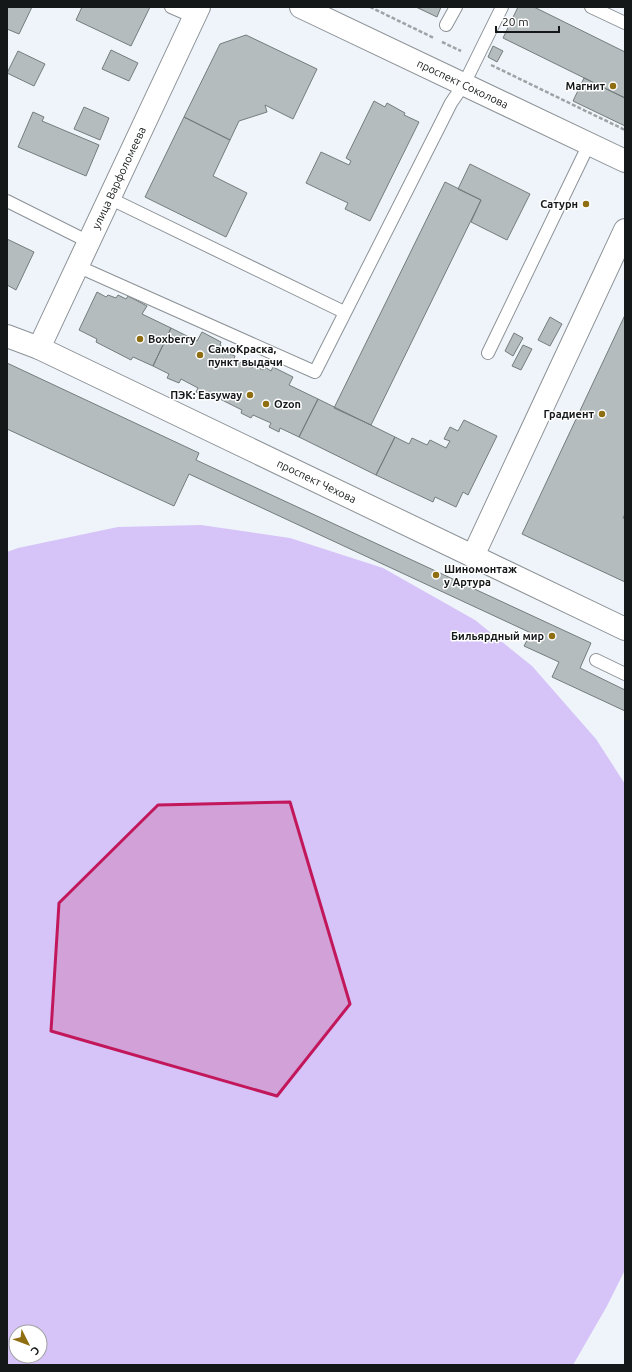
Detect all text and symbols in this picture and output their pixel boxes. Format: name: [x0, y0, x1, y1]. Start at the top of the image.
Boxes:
scale bar: [496, 8, 559, 34]
text: 20 m: [502, 15, 529, 28]
street label: проспект Соколова: [415, 57, 510, 111]
place label: Магнит: [566, 80, 605, 92]
marker: Магнит: [608, 81, 618, 91]
street label: улица Варфоломеева: [90, 125, 148, 231]
place label: Сатурн: [540, 198, 578, 210]
marker: Сатурн: [581, 199, 591, 209]
place label: Boxberry: [148, 333, 196, 345]
marker: Boxberry: [135, 334, 145, 344]
place label: СамоКраска, пункт выдачи: [208, 343, 283, 368]
marker: СамоКраска, пункт выдачи: [195, 350, 205, 360]
place label: ПЭК: Easyway: [170, 389, 242, 401]
marker: ПЭК: Easyway: [245, 390, 255, 400]
place label: Ozon: [274, 398, 301, 410]
marker: Ozon: [261, 399, 271, 409]
place label: Градиент: [543, 408, 594, 420]
marker: Градиент: [597, 409, 607, 419]
street label: проспект Чехова: [275, 457, 358, 505]
place label: Шиномонтаж у Артура: [444, 563, 517, 588]
marker: Шиномонтаж у Артура: [431, 570, 441, 580]
place label: Бильярдный мир: [451, 630, 544, 642]
marker: Бильярдный мир: [547, 631, 557, 641]
north arrow: [8, 1324, 48, 1364]
text: С: [29, 1344, 42, 1357]

